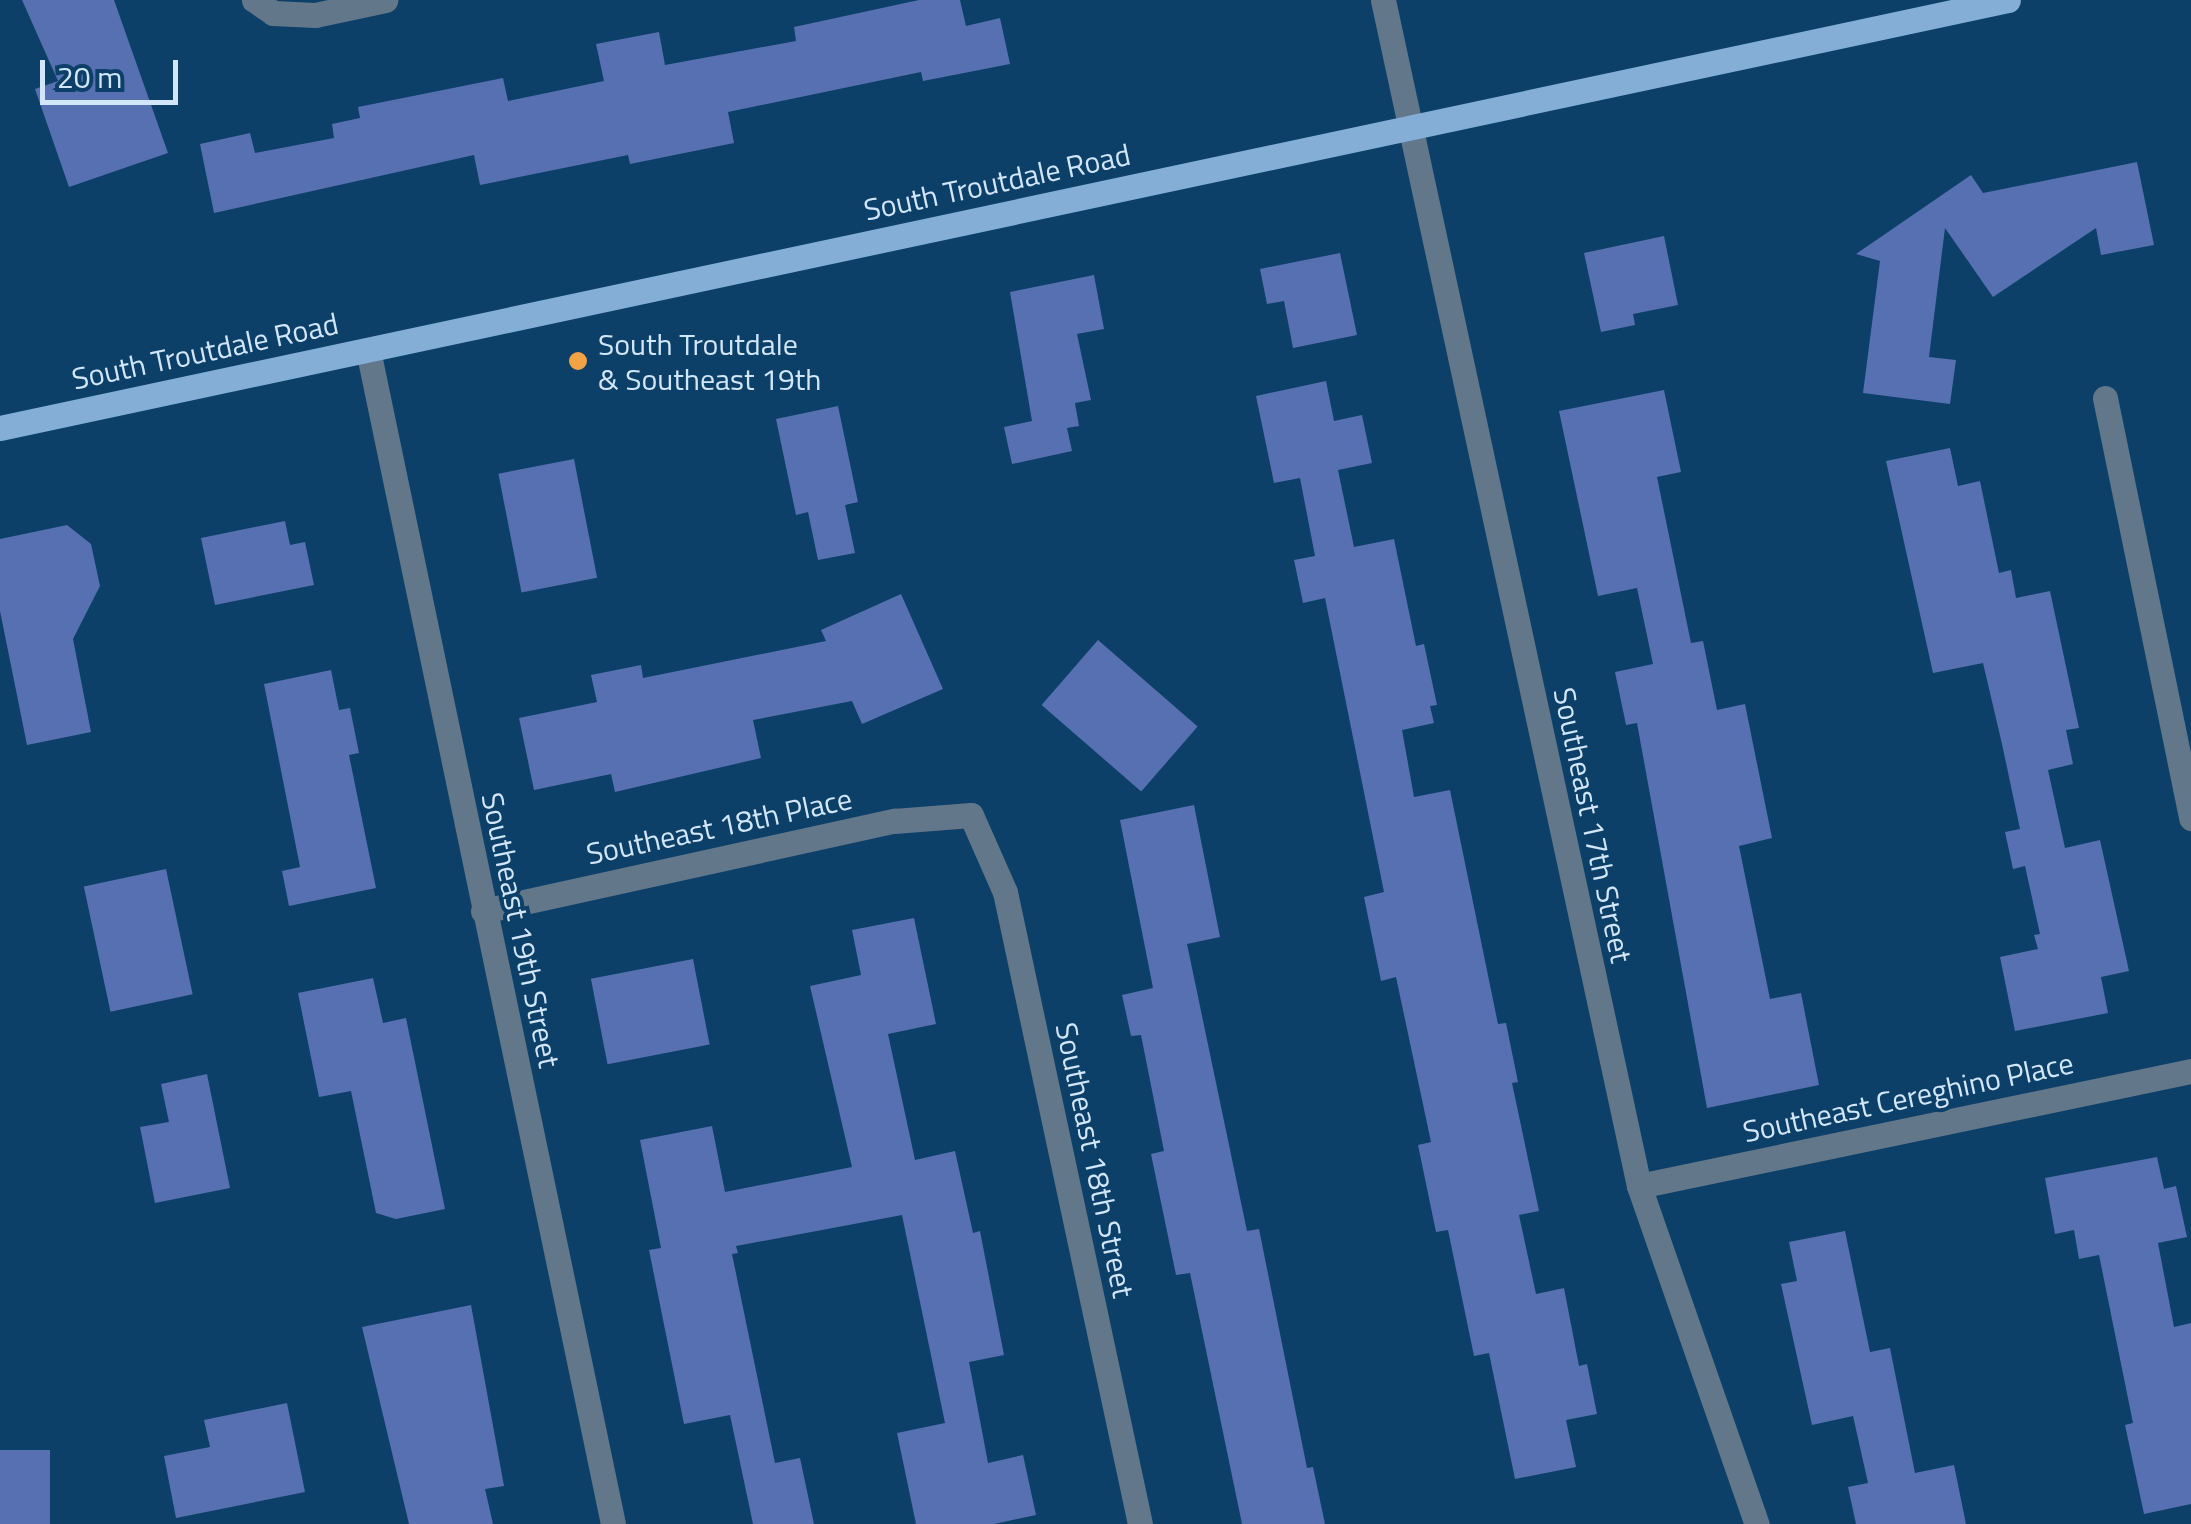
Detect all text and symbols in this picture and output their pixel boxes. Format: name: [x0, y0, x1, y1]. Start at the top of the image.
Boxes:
scale bar: [45, 40, 182, 102]
text: 20 m: [57, 54, 122, 100]
street label: South Troutdale Road: [861, 136, 1133, 228]
street label: South Troutdale Road: [69, 305, 341, 397]
place label: South Troutdale & Southeast 19th: [598, 326, 821, 396]
marker: South Troutdale & Southeast 19th: [567, 350, 589, 372]
street label: Southeast 17th Street: [1546, 684, 1640, 966]
street label: Southeast 18th Place: [583, 780, 855, 872]
street label: Southeast 19th Street: [474, 789, 568, 1071]
street label: Southeast 18th Street: [1048, 1019, 1142, 1301]
street label: Southeast Cereghino Place: [1740, 1044, 2076, 1150]

